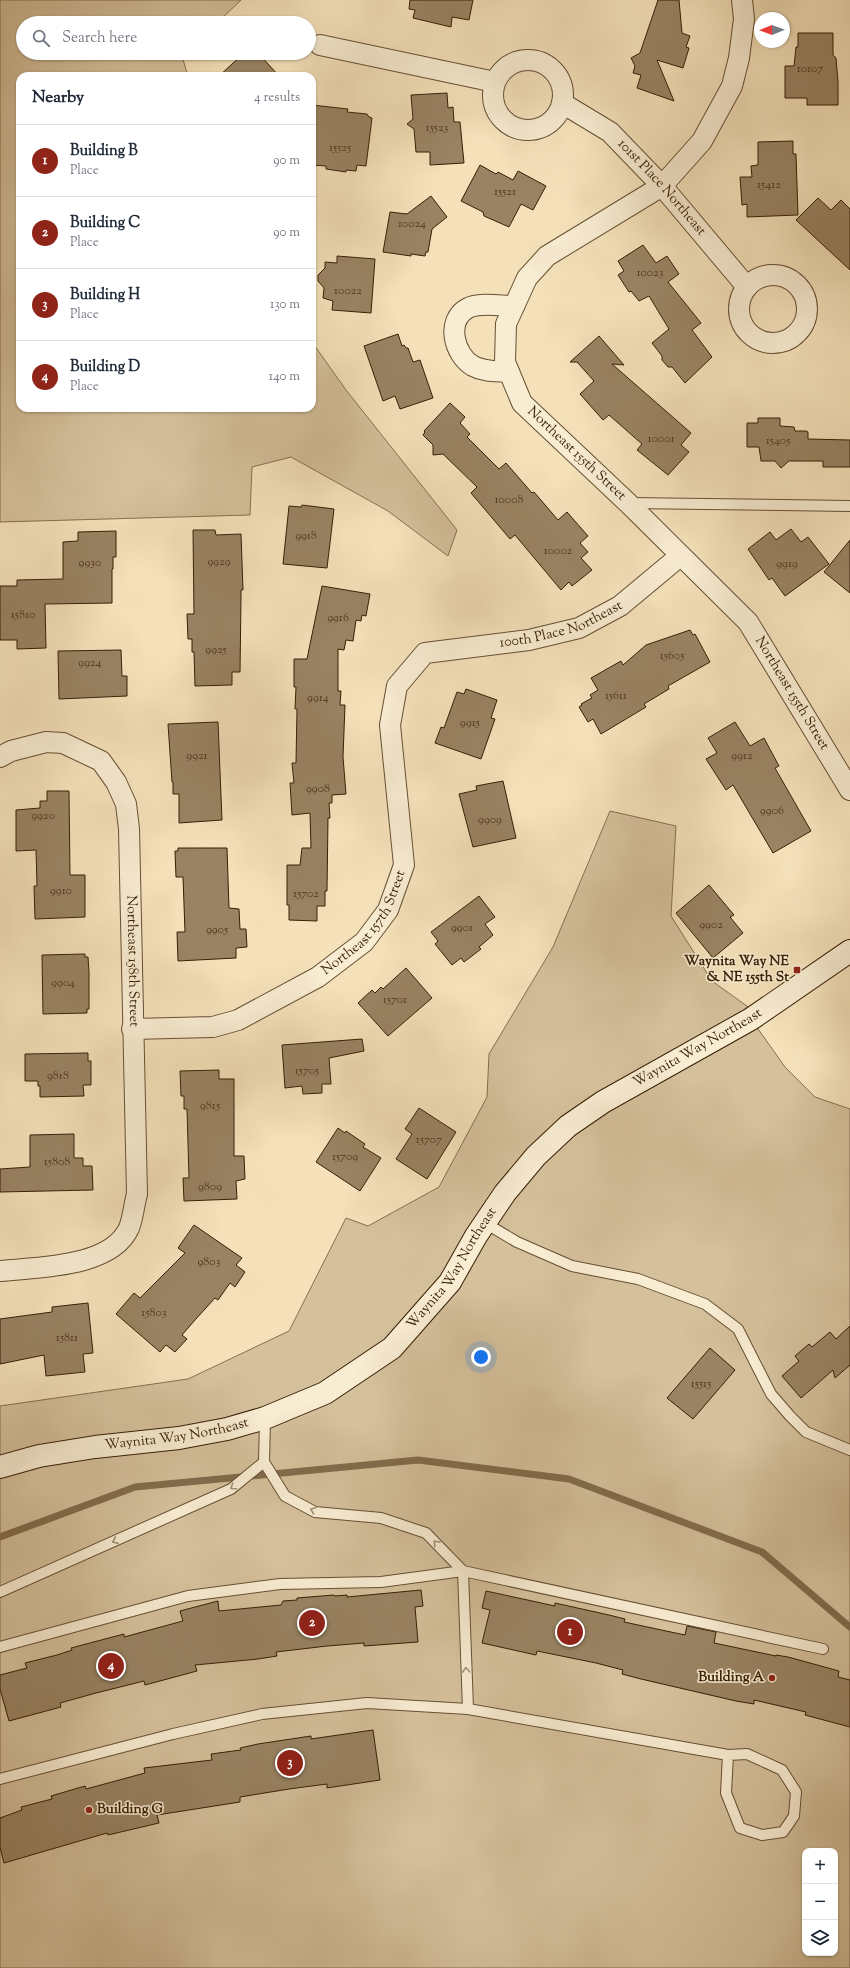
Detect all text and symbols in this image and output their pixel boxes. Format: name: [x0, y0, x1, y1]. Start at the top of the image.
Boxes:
north arrow: [754, 12, 790, 48]
search box: [16, 16, 316, 60]
icon: search: [30, 27, 52, 49]
text: Search here: [62, 28, 137, 49]
house number: 10107: [797, 60, 823, 78]
text: Nearby: [32, 86, 84, 110]
text: 4 results: [254, 89, 300, 107]
house number: 15523: [426, 119, 449, 137]
street label: 101st Place Northeast: [612, 135, 710, 241]
house number: 15525: [329, 139, 351, 157]
text: Building B: [70, 141, 138, 162]
text: 1: [43, 152, 47, 170]
text: 90 m: [273, 152, 300, 170]
text: Place: [70, 162, 99, 180]
house number: 15412: [757, 176, 781, 194]
house number: 15521: [494, 183, 516, 201]
text: Building C: [70, 213, 140, 234]
house number: 10024: [398, 215, 426, 233]
text: 2: [42, 224, 48, 242]
text: 90 m: [273, 224, 300, 242]
text: Place: [70, 234, 99, 252]
house number: 10023: [636, 264, 664, 282]
house number: 10022: [334, 282, 362, 300]
text: Building H: [70, 285, 140, 306]
text: 3: [42, 296, 48, 314]
text: 130 m: [270, 296, 300, 314]
text: Place: [70, 306, 99, 324]
text: Building D: [70, 357, 140, 378]
text: 4: [42, 368, 48, 386]
text: 140 m: [269, 368, 300, 386]
text: Place: [70, 378, 99, 396]
street label: Northeast 155th Street: [522, 402, 630, 506]
house number: 10001: [648, 430, 674, 448]
house number: 15405: [766, 432, 790, 450]
house number: 10008: [494, 491, 524, 509]
house number: 9918: [295, 527, 317, 545]
house number: 10002: [544, 542, 573, 560]
house number: 9929: [207, 553, 231, 571]
house number: 9930: [79, 554, 101, 572]
house number: 9919: [776, 555, 798, 573]
street label: 100th Place Northeast: [499, 596, 627, 654]
house number: 15810: [11, 606, 35, 624]
house number: 9916: [327, 609, 349, 627]
street label: Northeast 155th Street: [749, 633, 834, 754]
house number: 9925: [205, 641, 227, 659]
house number: 15605: [660, 647, 684, 665]
house number: 9924: [78, 654, 102, 672]
house number: 15611: [605, 687, 627, 705]
house number: 9914: [307, 689, 329, 707]
house number: 9915: [460, 714, 480, 732]
house number: 9921: [186, 747, 208, 765]
house number: 9912: [731, 747, 753, 765]
house number: 9908: [306, 780, 330, 798]
house number: 9906: [760, 802, 784, 820]
house number: 9920: [31, 807, 55, 825]
house number: 9909: [478, 811, 502, 829]
street label: Northeast 157th Street: [318, 868, 411, 981]
house number: 9910: [50, 882, 72, 900]
house number: 15702: [293, 885, 319, 903]
street label: Northeast 158th Street: [120, 895, 143, 1027]
house number: 9902: [699, 916, 723, 934]
house number: 9901: [451, 919, 473, 937]
house number: 9905: [206, 921, 228, 939]
place label: Waynita Way NE & NE 155th St: [684, 952, 790, 988]
marker: Waynita Way NE & NE 155th St: [792, 965, 802, 975]
house number: 9904: [51, 974, 75, 992]
house number: 15701: [383, 991, 407, 1009]
street label: Waynita Way Northeast: [630, 1004, 767, 1093]
house number: 15705: [295, 1062, 319, 1080]
house number: 9818: [47, 1067, 69, 1085]
house number: 9815: [200, 1097, 220, 1115]
house number: 15707: [416, 1131, 442, 1149]
house number: 15709: [332, 1148, 358, 1166]
house number: 15808: [44, 1153, 70, 1171]
house number: 9809: [198, 1178, 222, 1196]
street label: Waynita Way Northeast: [403, 1204, 502, 1334]
house number: 9803: [197, 1253, 221, 1271]
house number: 15803: [141, 1304, 167, 1322]
house number: 15811: [56, 1329, 78, 1347]
your location: [471, 1347, 491, 1367]
house number: 15515: [691, 1375, 711, 1393]
street label: Waynita Way Northeast: [104, 1413, 251, 1456]
one-way arrow: [231, 1482, 238, 1489]
one-way arrow: [310, 1506, 317, 1515]
one-way arrow: [112, 1536, 120, 1544]
one-way arrow: [433, 1540, 441, 1548]
pin: 2: [299, 1608, 325, 1638]
pin: 1: [557, 1617, 583, 1647]
pin: 4: [98, 1651, 124, 1681]
one-way arrow: [462, 1667, 471, 1673]
place label: Building A: [698, 1668, 765, 1688]
marker: Building A: [767, 1673, 777, 1683]
pin: 3: [277, 1748, 303, 1778]
place label: Building G: [97, 1800, 163, 1820]
marker: Building G: [84, 1805, 94, 1815]
map controls: [802, 1848, 838, 1956]
button: +: [802, 1848, 838, 1884]
button: −: [802, 1884, 838, 1920]
button: layers: [802, 1920, 838, 1956]

